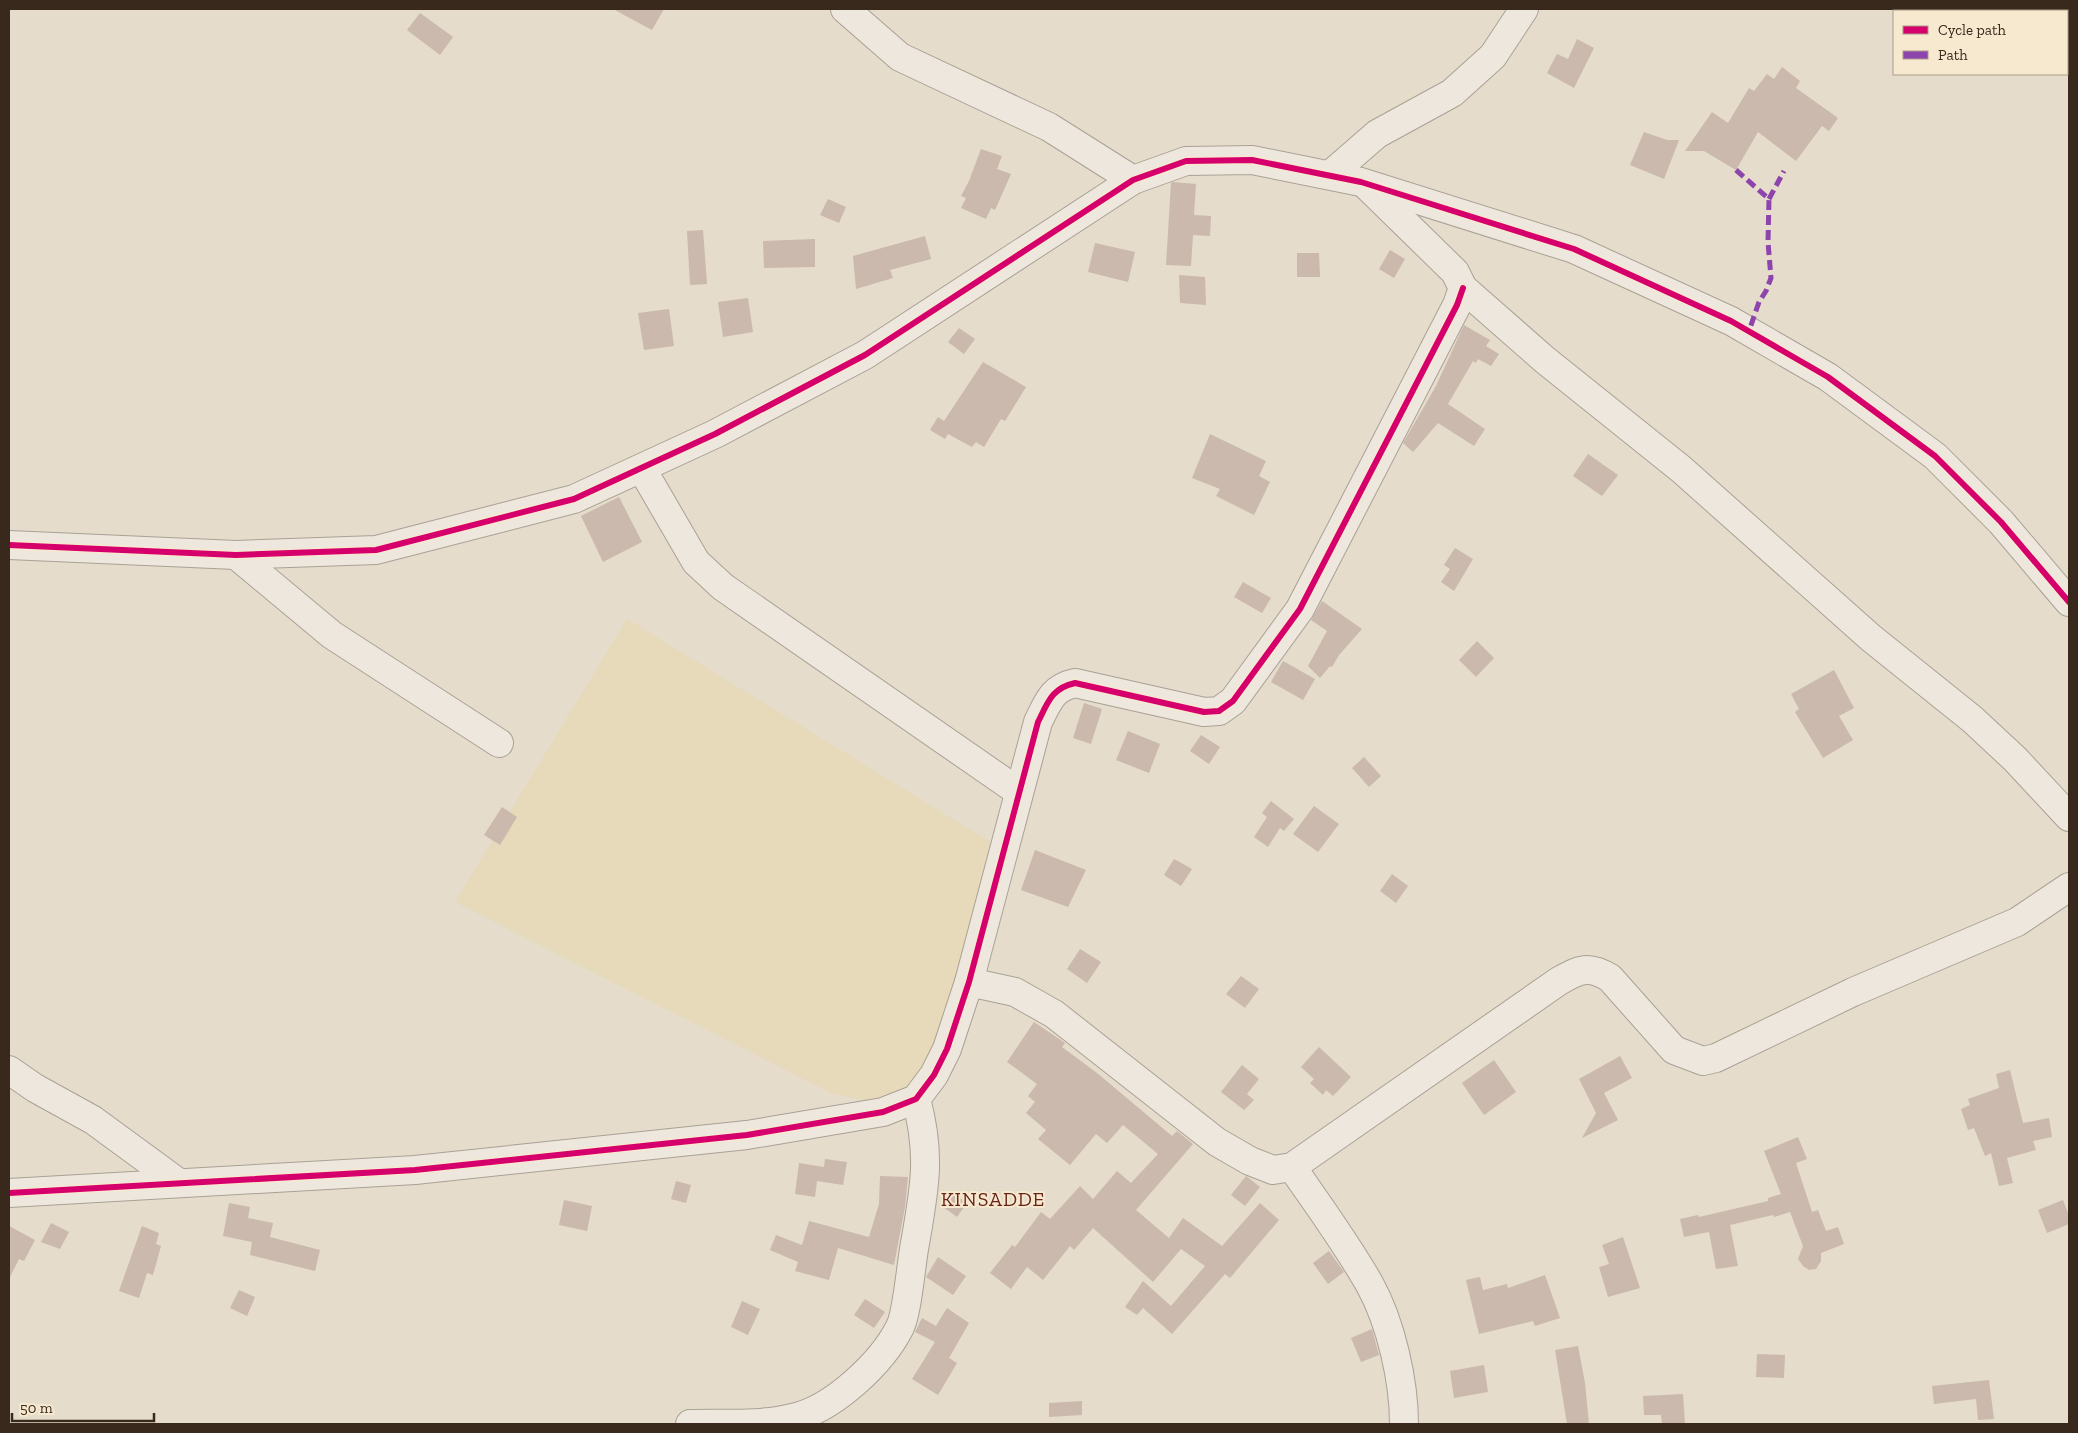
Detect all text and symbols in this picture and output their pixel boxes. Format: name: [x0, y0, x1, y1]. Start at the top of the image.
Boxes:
legend: [1893, 10, 2068, 75]
text: Cycle path: [1938, 21, 2007, 39]
text: Path: [1938, 46, 1968, 64]
district label: KINSADDE: [941, 1187, 1045, 1211]
scale bar: [12, 1390, 155, 1422]
text: 50 m: [20, 1399, 53, 1417]

